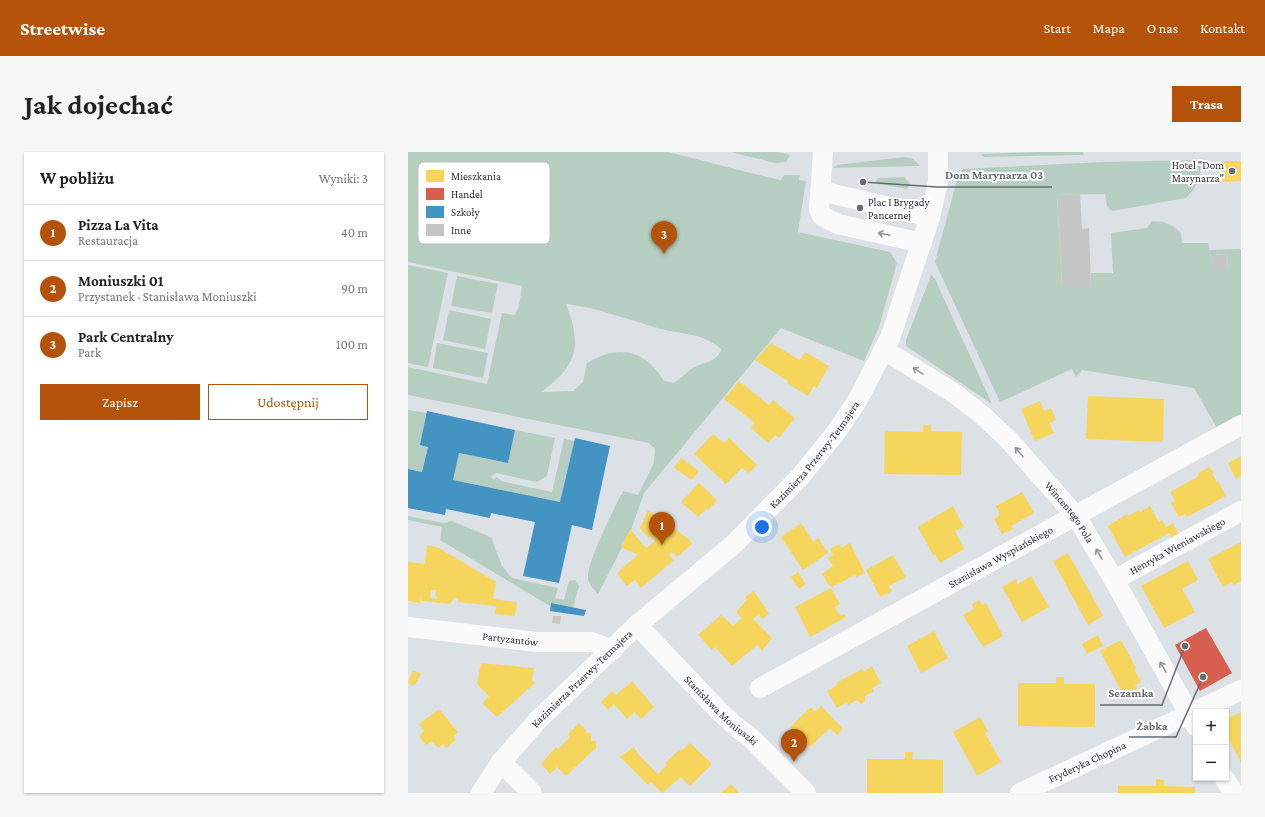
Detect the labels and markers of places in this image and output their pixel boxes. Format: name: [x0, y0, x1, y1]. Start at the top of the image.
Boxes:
place label: Hotel "Dom Marynarza": [1172, 159, 1224, 185]
callout: Dom Marynarza 03: [937, 163, 1052, 187]
marker: Hotel "Dom Marynarza": [1227, 166, 1237, 176]
place label: Plac I Brygady Pancernej: [868, 196, 931, 222]
marker: Plac I Brygady Pancernej: [855, 203, 865, 213]
pin: 3: [651, 221, 677, 254]
pin: 1: [649, 512, 675, 545]
callout: Sezamka: [1100, 681, 1162, 705]
callout: Żabka: [1129, 713, 1176, 737]
pin: 2: [781, 729, 807, 762]

